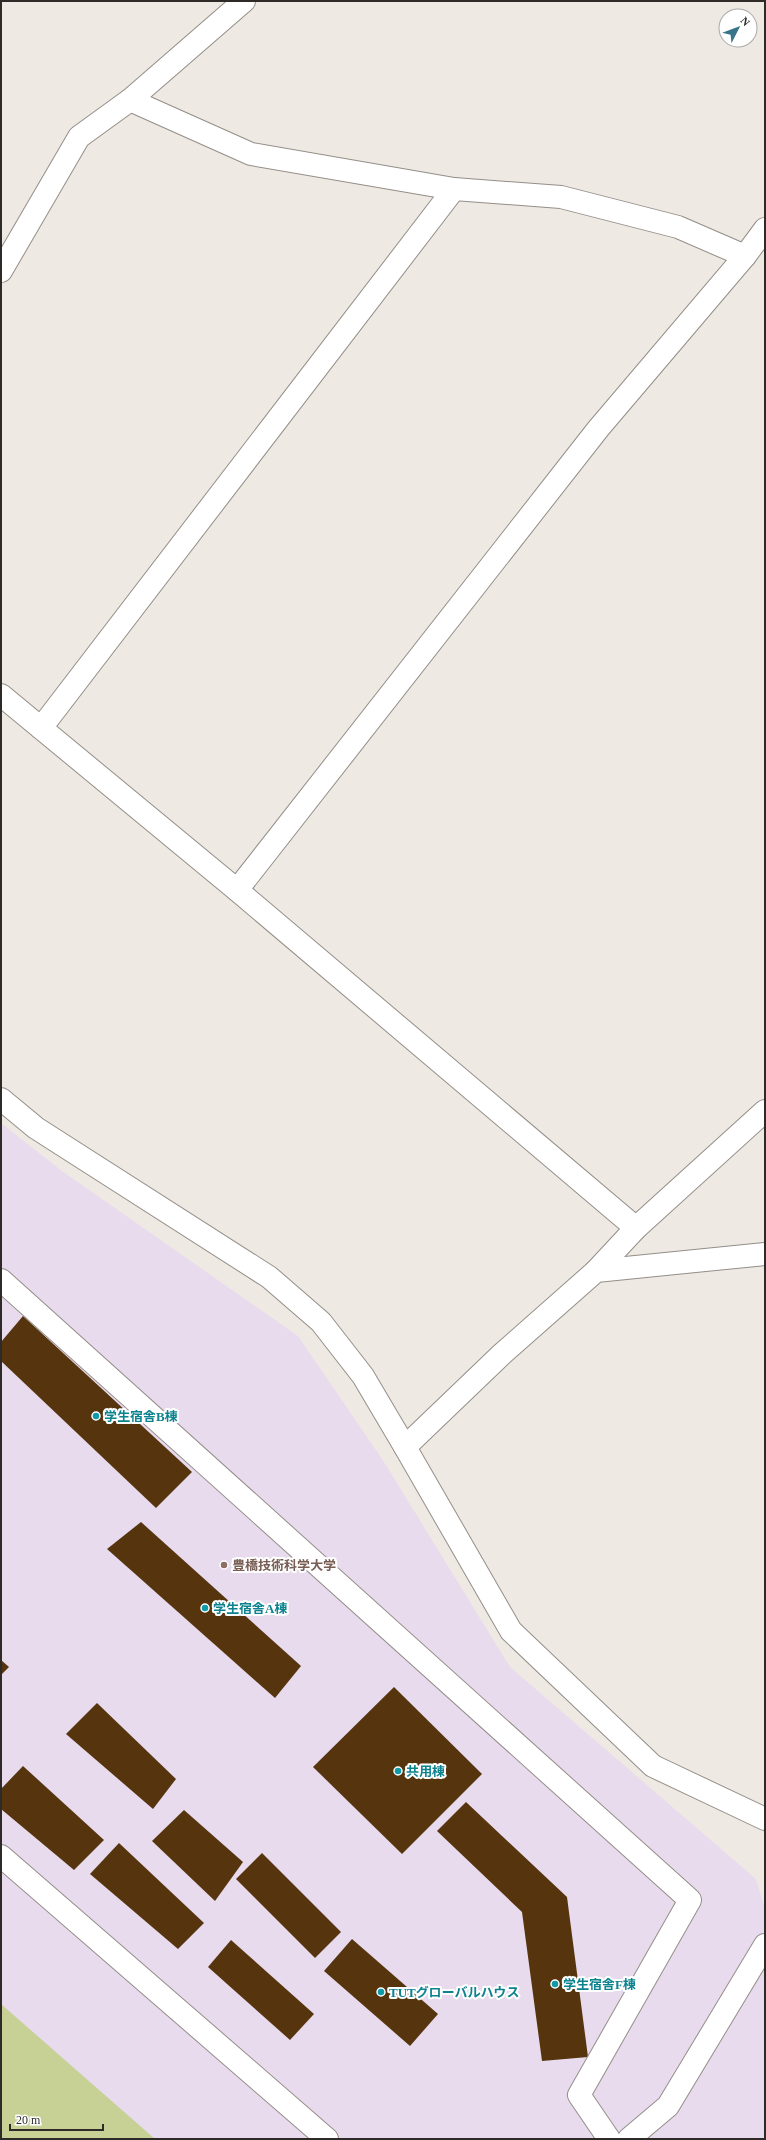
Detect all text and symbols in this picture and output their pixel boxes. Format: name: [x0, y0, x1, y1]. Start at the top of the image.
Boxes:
north arrow: [718, 8, 758, 48]
text: N: [738, 14, 753, 28]
place label: 学生宿舎B棟: [104, 1409, 178, 1424]
marker: 学生宿舎B棟: [91, 1411, 101, 1421]
place label: 豊橋技術科学大学: [232, 1558, 336, 1573]
marker: 豊橋技術科学大学: [219, 1560, 229, 1570]
place label: 学生宿舎A棟: [213, 1601, 287, 1616]
marker: 学生宿舎A棟: [200, 1603, 210, 1613]
place label: 共用棟: [406, 1764, 445, 1779]
marker: 共用棟: [393, 1766, 403, 1776]
place label: 学生宿舎F棟: [563, 1977, 636, 1992]
marker: 学生宿舎F棟: [550, 1979, 560, 1989]
place label: TUTグローバルハウス: [389, 1985, 520, 2000]
marker: TUTグローバルハウス: [376, 1987, 386, 1997]
scale bar: [10, 2106, 103, 2132]
text: 20 m: [16, 2113, 41, 2127]

